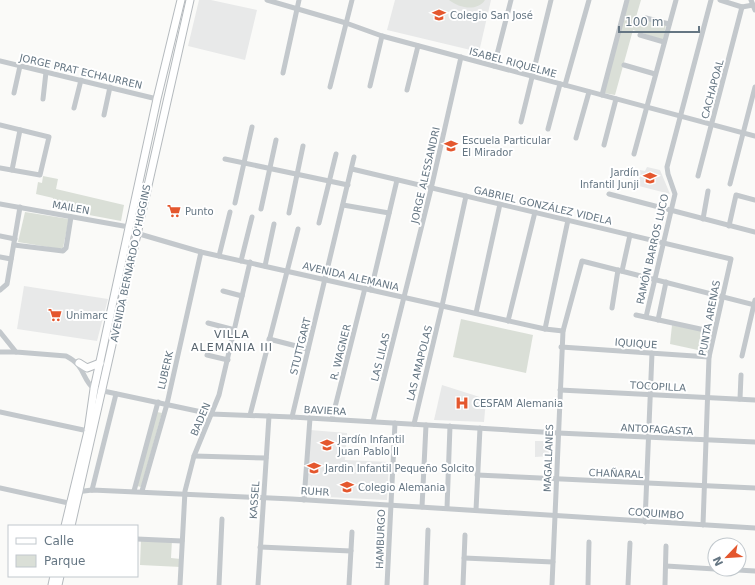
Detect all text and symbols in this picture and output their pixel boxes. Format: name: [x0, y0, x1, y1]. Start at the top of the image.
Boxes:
school or university icon: Colegio San José: [431, 7, 447, 23]
scale bar: [619, 8, 699, 34]
place label: Colegio San José: [450, 10, 533, 21]
text: 100 m: [625, 15, 663, 29]
street label: ISABEL RIQUELME: [468, 45, 558, 79]
street label: JORGE PRAT ECHAURREN: [17, 52, 143, 91]
street label: CACHAPOAL: [699, 58, 726, 120]
street label: JORGE ALESSANDRI: [409, 126, 442, 225]
place label: Escuela Particular El Mirador: [462, 135, 552, 158]
school or university icon: Escuela Particular El Mirador: [443, 138, 459, 154]
place label: Jardín Infantil Junji: [580, 167, 639, 190]
school or university icon: Jardín Infantil Junji: [642, 170, 658, 186]
street label: AVENIDA BERNARDO O'HIGGINS: [108, 183, 153, 343]
street label: GABRIEL GONZÁLEZ VIDELA: [473, 183, 613, 227]
street label: RAMÓN BARROS LUCO: [633, 193, 671, 305]
street label: MAILEN: [51, 199, 90, 216]
supermarket icon: Punto: [166, 203, 182, 219]
place label: Punto: [185, 206, 214, 217]
street label: AVENIDA ALEMANIA: [302, 260, 400, 293]
street label: PUNTA ARENAS: [697, 279, 722, 357]
supermarket icon: Unimarc: [47, 307, 63, 323]
place label: Unimarc: [66, 310, 108, 321]
street label: STUTTGART: [288, 315, 313, 376]
street label: R. WAGNER: [328, 323, 353, 381]
street label: LAS AMAPOLAS: [405, 324, 434, 402]
district label: VILLA ALEMANIA III: [191, 328, 273, 354]
street label: LAS LILAS: [369, 332, 392, 383]
street label: IQUIQUE: [614, 337, 658, 350]
street label: LUBERK: [156, 349, 175, 390]
street label: TOCOPILLA: [629, 379, 686, 393]
hospital icon: CESFAM Alemania: [454, 395, 470, 411]
place label: CESFAM Alemania: [473, 398, 563, 409]
street label: BADEN: [189, 401, 212, 438]
street label: BAVIERA: [303, 404, 347, 417]
street label: ANTOFAGASTA: [620, 422, 694, 437]
street label: MAGALLANES: [542, 424, 555, 492]
place label: Jardín Infantil Juan Pablo II: [337, 434, 404, 457]
school or university icon: Jardín Infantil Juan Pablo II: [319, 437, 335, 453]
school or university icon: Jardin Infantil Pequeño Solcito: [306, 460, 322, 476]
place label: Jardin Infantil Pequeño Solcito: [324, 463, 474, 474]
street label: CHAÑARAL: [588, 466, 644, 480]
school or university icon: Colegio Alemania: [339, 479, 355, 495]
street label: KASSEL: [248, 480, 261, 519]
place label: Colegio Alemania: [358, 482, 445, 493]
street label: RUHR: [300, 485, 330, 498]
street label: COQUIMBO: [628, 506, 684, 521]
street label: HAMBURGO: [374, 509, 387, 569]
legend: [8, 525, 138, 577]
text: Calle: [44, 534, 74, 548]
north arrow: [707, 537, 747, 577]
text: Parque: [44, 554, 85, 568]
text: N: [711, 554, 726, 568]

